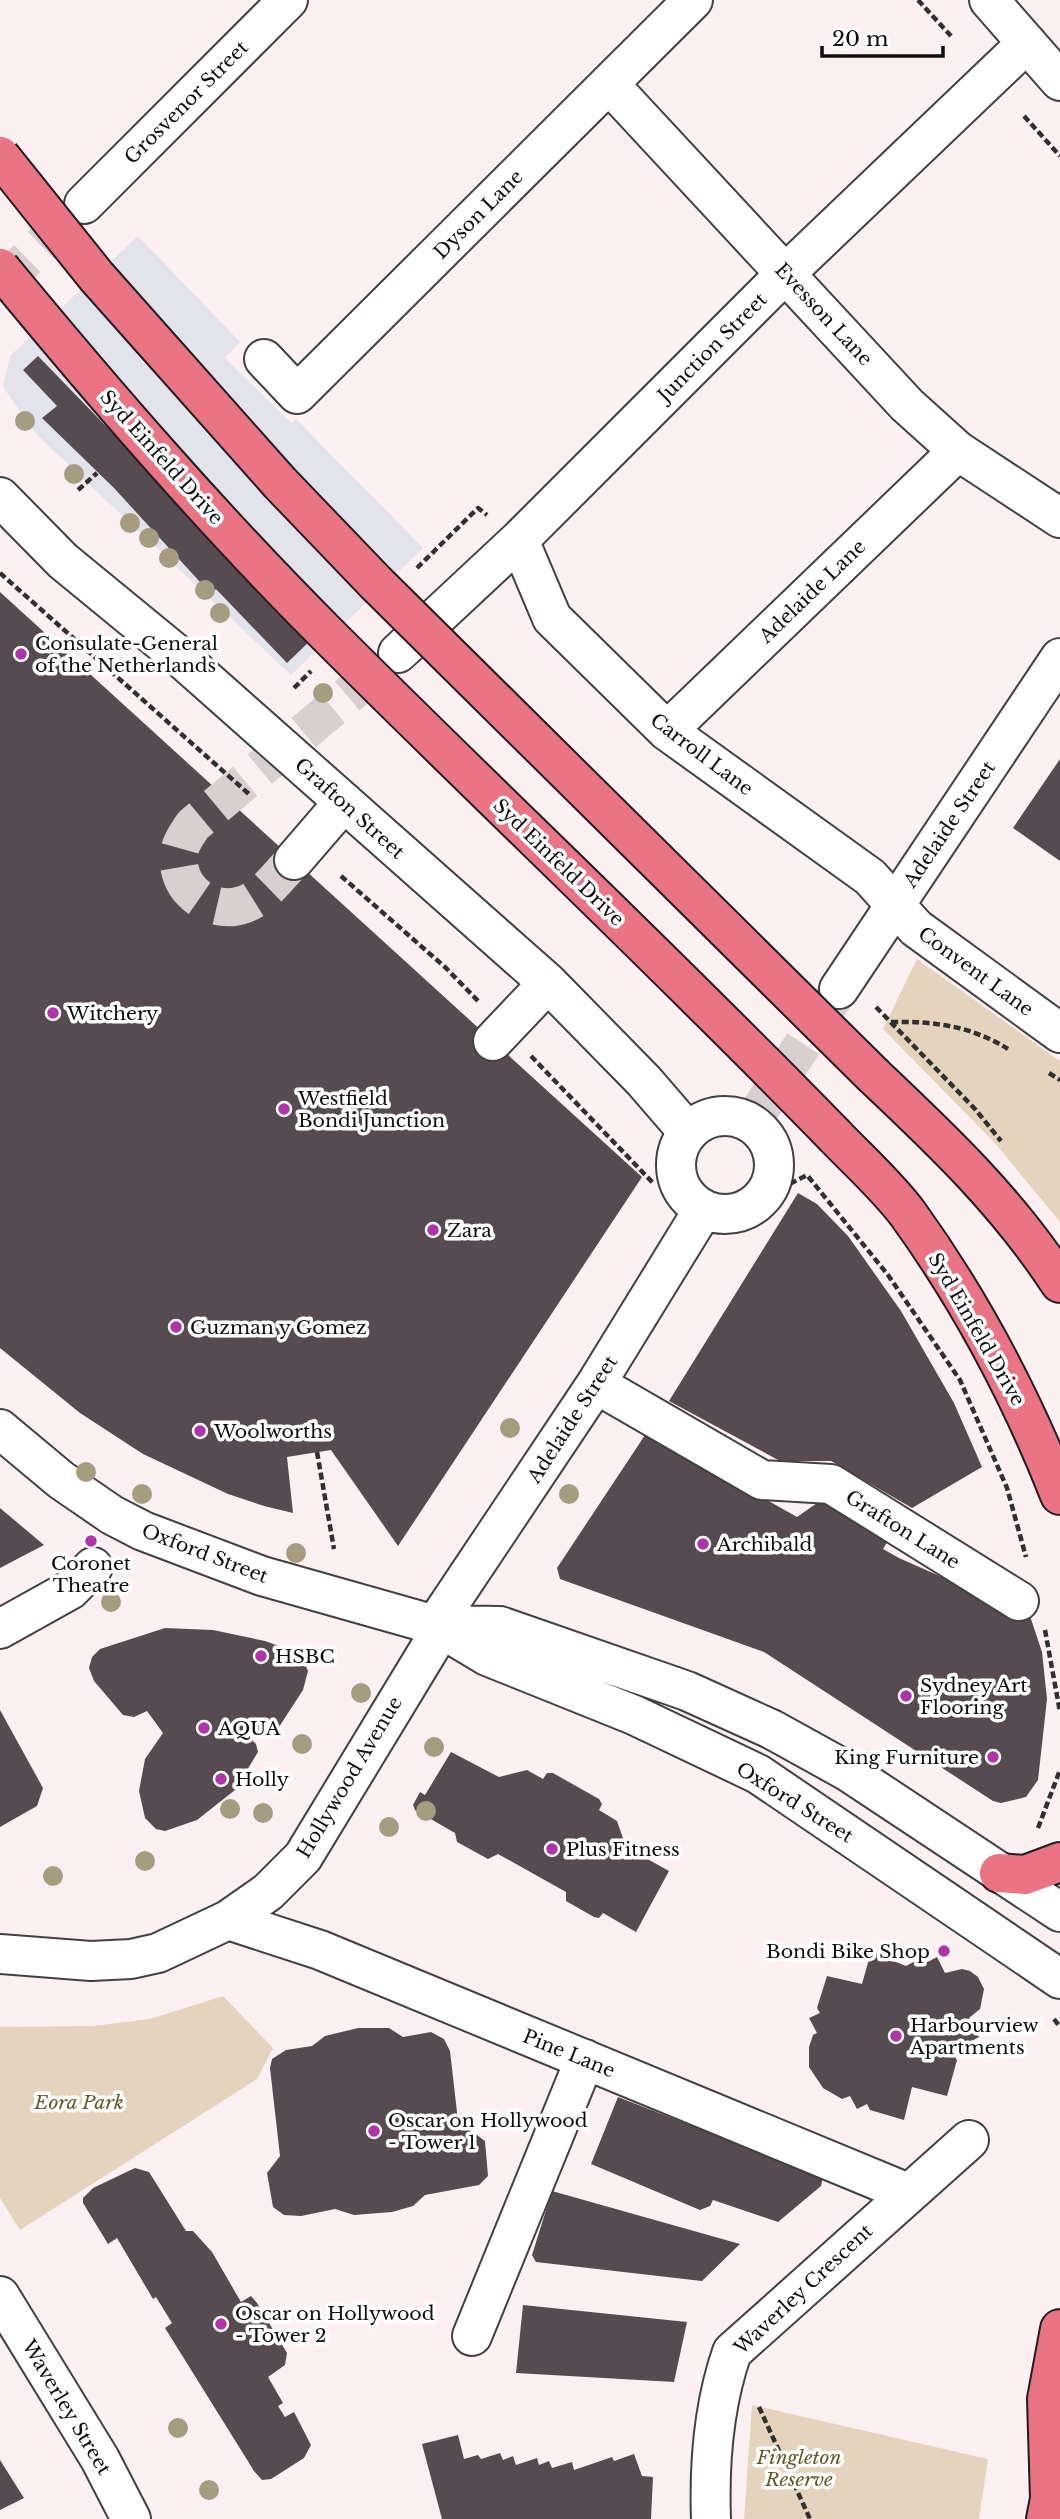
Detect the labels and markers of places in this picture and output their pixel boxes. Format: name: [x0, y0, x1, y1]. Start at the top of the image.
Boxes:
place label: Consulate-General of the Netherlands: [35, 632, 218, 677]
marker: Consulate-General of the Netherlands: [13, 646, 29, 662]
place label: Witchery: [66, 1002, 158, 1025]
marker: Witchery: [45, 1005, 61, 1021]
place label: Westfield Bondi Junction: [297, 1087, 445, 1132]
marker: Westfield Bondi Junction: [276, 1101, 292, 1117]
place label: Zara: [447, 1219, 492, 1242]
marker: Zara: [425, 1222, 441, 1238]
place label: Guzman y Gomez: [190, 1316, 367, 1339]
marker: Guzman y Gomez: [168, 1319, 184, 1335]
place label: Woolworths: [213, 1420, 332, 1443]
marker: Woolworths: [192, 1423, 208, 1439]
marker: Coronet Theatre: [83, 1533, 99, 1549]
place label: Archibald: [716, 1533, 812, 1556]
marker: Archibald: [695, 1536, 711, 1552]
place label: Coronet Theatre: [51, 1552, 132, 1597]
place label: HSBC: [275, 1645, 335, 1668]
marker: HSBC: [253, 1648, 269, 1664]
place label: Sydney Art Flooring: [920, 1674, 1028, 1719]
marker: Sydney Art Flooring: [898, 1688, 914, 1704]
place label: AQUA: [217, 1717, 281, 1740]
marker: AQUA: [196, 1720, 212, 1736]
place label: King Furniture: [834, 1746, 979, 1769]
marker: King Furniture: [985, 1749, 1001, 1765]
place label: Holly: [235, 1768, 289, 1791]
marker: Holly: [213, 1771, 229, 1787]
place label: Plus Fitness: [566, 1838, 680, 1861]
marker: Plus Fitness: [544, 1841, 560, 1857]
place label: Bondi Bike Shop: [766, 1940, 930, 1963]
marker: Bondi Bike Shop: [936, 1943, 952, 1959]
place label: Harbourview Apartments: [909, 2014, 1039, 2059]
marker: Harbourview Apartments: [888, 2028, 904, 2044]
place label: Oscar on Hollywood - Tower 1: [388, 2109, 588, 2154]
marker: Oscar on Hollywood - Tower 1: [366, 2123, 382, 2139]
place label: Oscar on Hollywood - Tower 2: [235, 2302, 435, 2347]
marker: Oscar on Hollywood - Tower 2: [213, 2316, 229, 2332]

